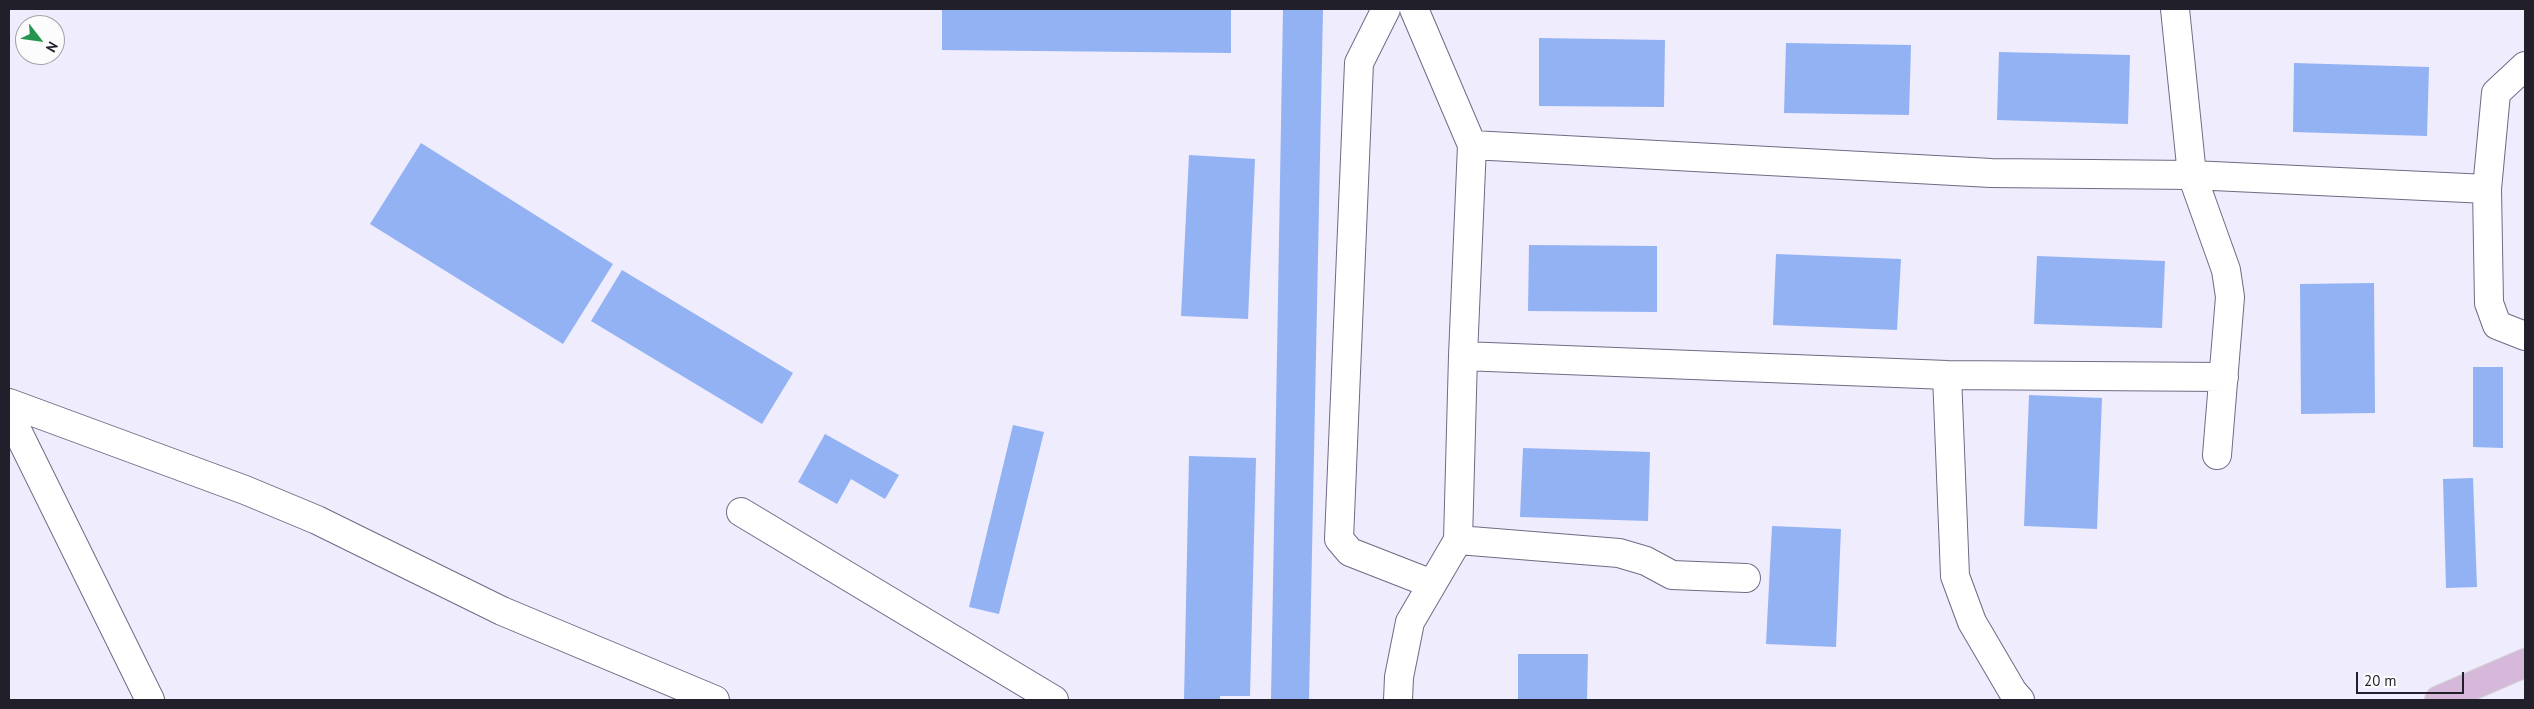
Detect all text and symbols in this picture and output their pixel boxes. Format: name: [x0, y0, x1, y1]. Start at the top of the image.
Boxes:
north arrow: [15, 15, 65, 65]
text: N: [42, 39, 62, 55]
scale bar: [2359, 662, 2466, 694]
text: 20 m: [2364, 671, 2397, 690]

